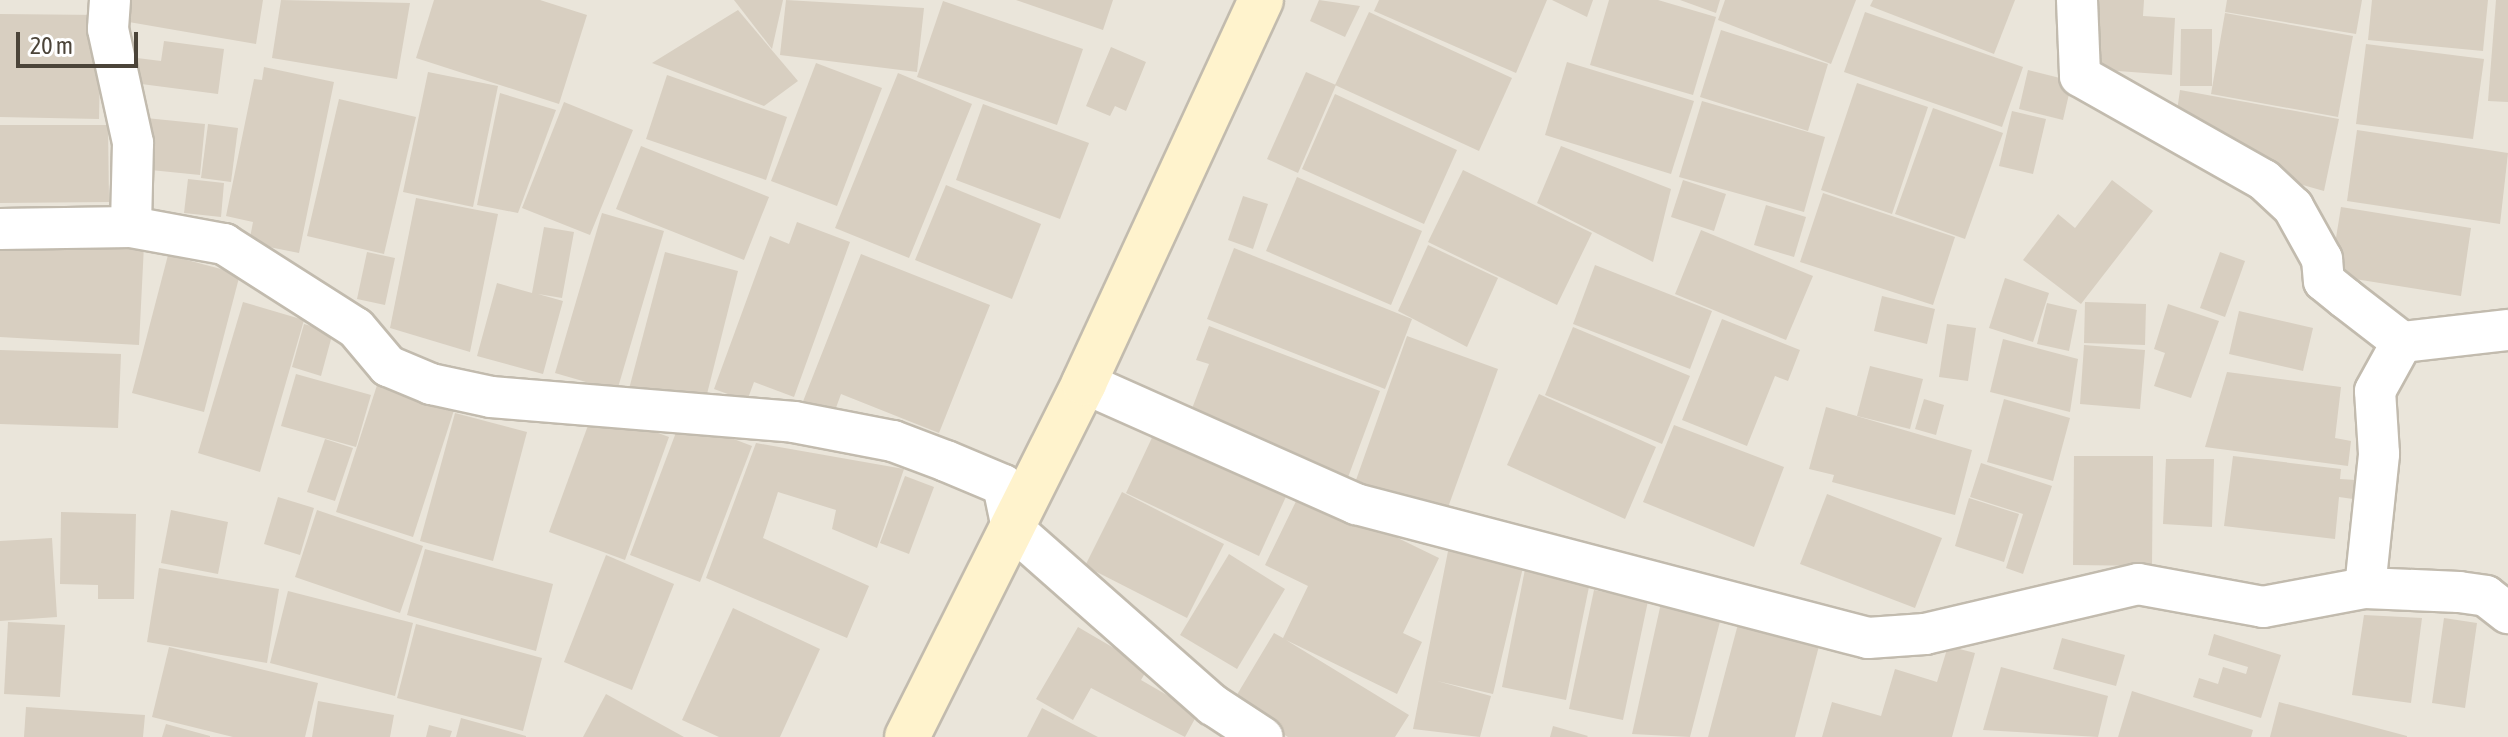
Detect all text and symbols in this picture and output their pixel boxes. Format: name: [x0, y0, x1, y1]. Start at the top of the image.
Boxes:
scale bar: [20, 16, 142, 66]
text: 20 m: [30, 32, 73, 59]

